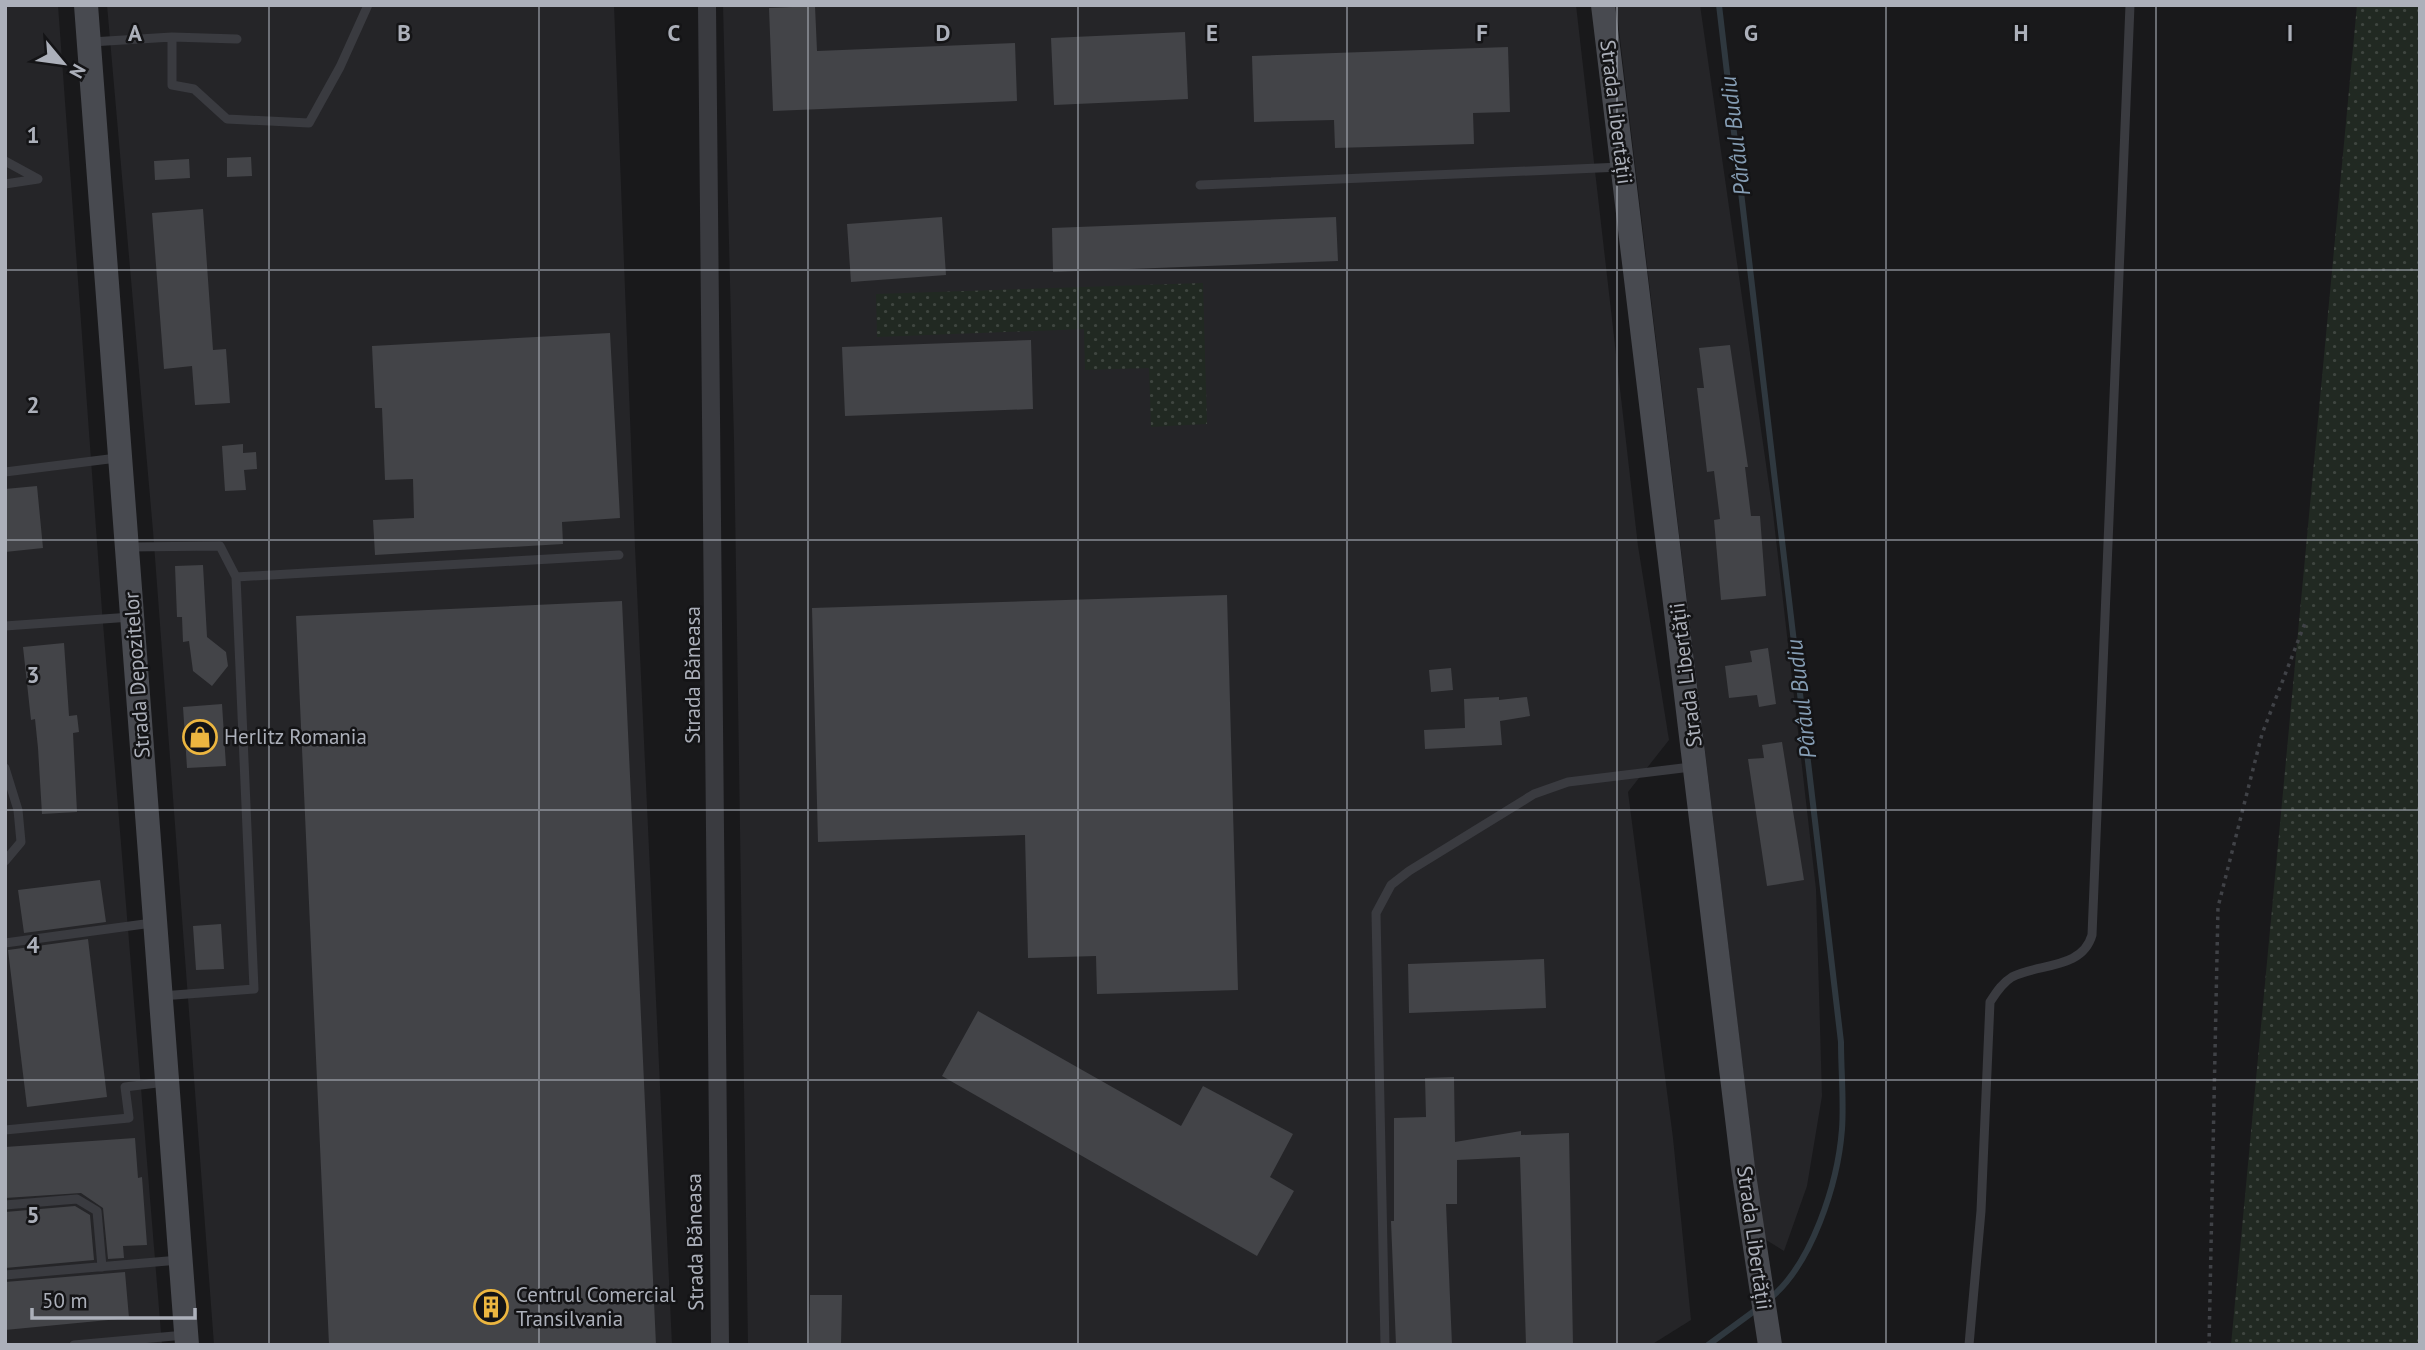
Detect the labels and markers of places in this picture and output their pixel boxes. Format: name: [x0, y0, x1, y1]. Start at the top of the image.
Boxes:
shop icon: Herlitz Romania: [181, 718, 219, 756]
place label: Herlitz Romania: [224, 723, 367, 750]
place label: Centrul Comercial Transilvania: [516, 1281, 676, 1332]
building icon: Centrul Comercial Transilvania: [472, 1288, 510, 1326]

